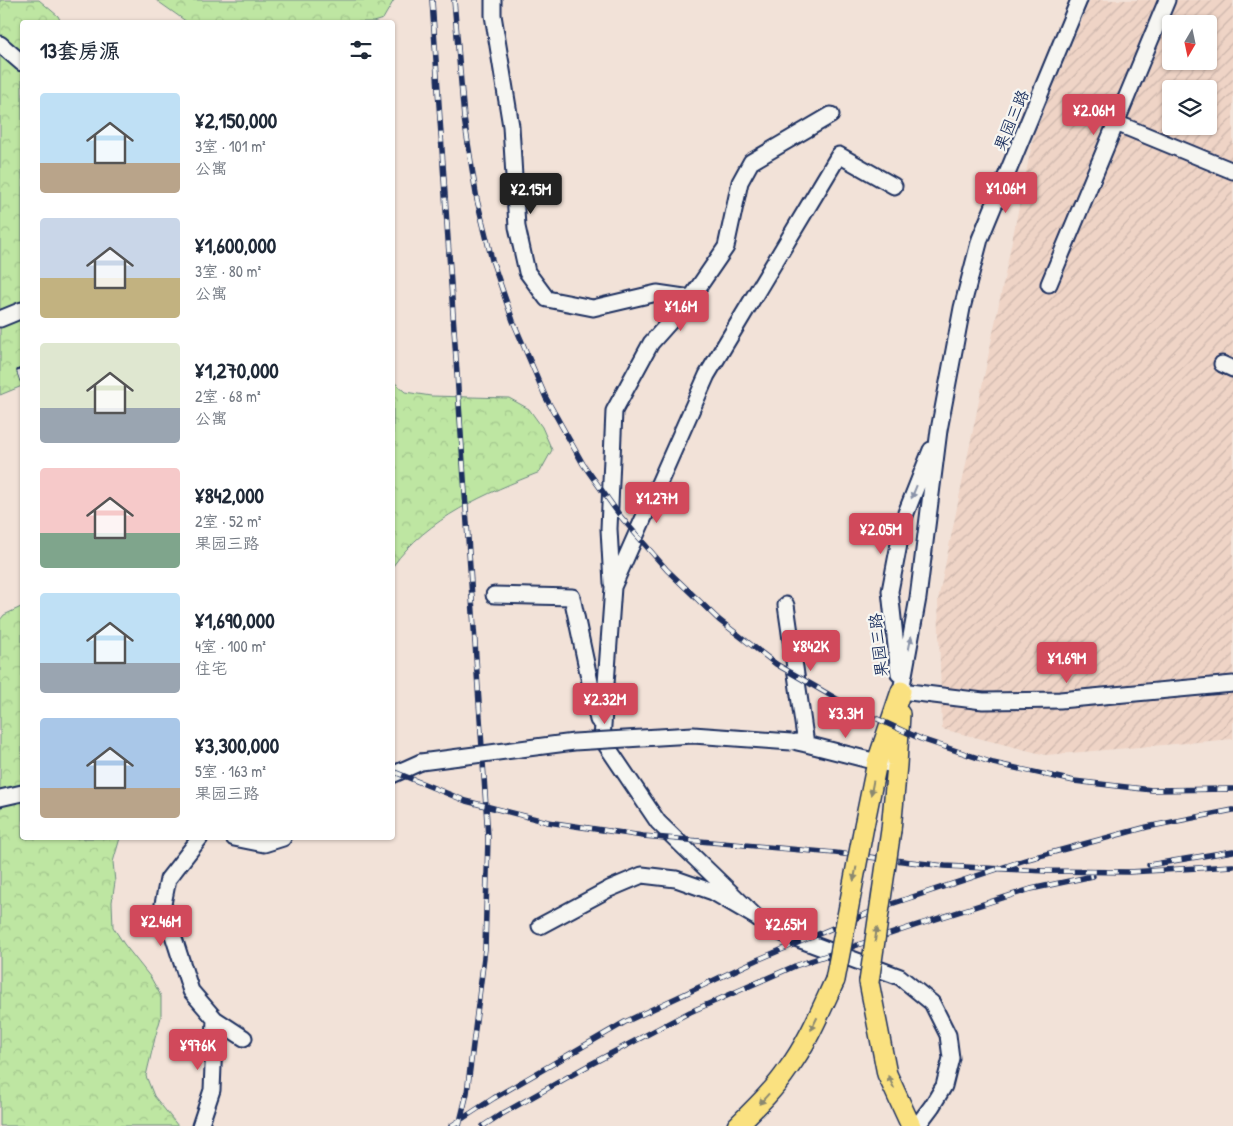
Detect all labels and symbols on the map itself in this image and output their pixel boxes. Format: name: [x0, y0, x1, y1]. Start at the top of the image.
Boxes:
north arrow: [1162, 15, 1218, 70]
street label: 果园三路: [988, 86, 1034, 154]
pin: ¥2.06M: [1053, 94, 1135, 136]
pin: ¥2.15M: [490, 172, 572, 215]
pin: ¥1.06M: [965, 172, 1047, 214]
pin: ¥1.6M: [646, 290, 716, 332]
pin: ¥1.27M: [616, 482, 698, 524]
one-way arrow: [910, 485, 918, 499]
pin: ¥2.05M: [840, 512, 922, 555]
street label: 果园三路: [864, 612, 892, 678]
pin: ¥842K: [776, 630, 846, 672]
one-way arrow: [906, 635, 914, 651]
pin: ¥1.69M: [1026, 642, 1108, 684]
pin: ¥2.32M: [564, 682, 646, 725]
pin: ¥3.3M: [811, 696, 881, 739]
one-way arrow: [867, 780, 875, 796]
one-way arrow: [850, 867, 858, 883]
pin: ¥2.46M: [120, 904, 202, 947]
pin: ¥2.65M: [745, 908, 827, 950]
one-way arrow: [872, 926, 880, 942]
one-way arrow: [810, 1017, 818, 1031]
pin: ¥976K: [163, 1028, 233, 1071]
one-way arrow: [886, 1075, 894, 1089]
one-way arrow: [758, 1092, 770, 1104]

